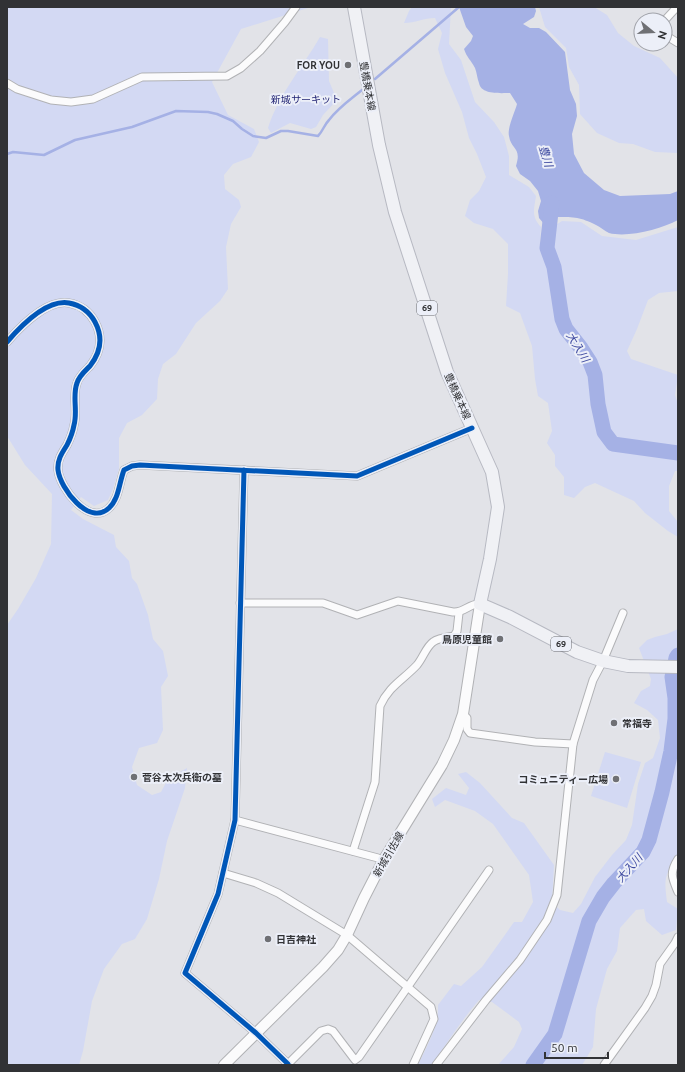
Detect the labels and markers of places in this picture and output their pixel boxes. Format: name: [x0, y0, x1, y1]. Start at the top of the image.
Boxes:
place label: FOR YOU: [297, 60, 340, 71]
marker: FOR YOU: [343, 60, 353, 70]
place label: 鳥原児童館: [442, 634, 492, 645]
marker: 鳥原児童館: [495, 634, 505, 644]
marker: 常福寺: [609, 718, 619, 728]
place label: 常福寺: [622, 718, 652, 729]
marker: 菅谷太次兵衛の墓: [129, 772, 139, 782]
place label: 菅谷太次兵衛の墓: [142, 772, 222, 783]
place label: コミュニティー広場: [519, 774, 608, 785]
marker: コミュニティー広場: [611, 774, 621, 784]
marker: 日吉神社: [263, 934, 273, 944]
place label: 日吉神社: [276, 934, 317, 945]

